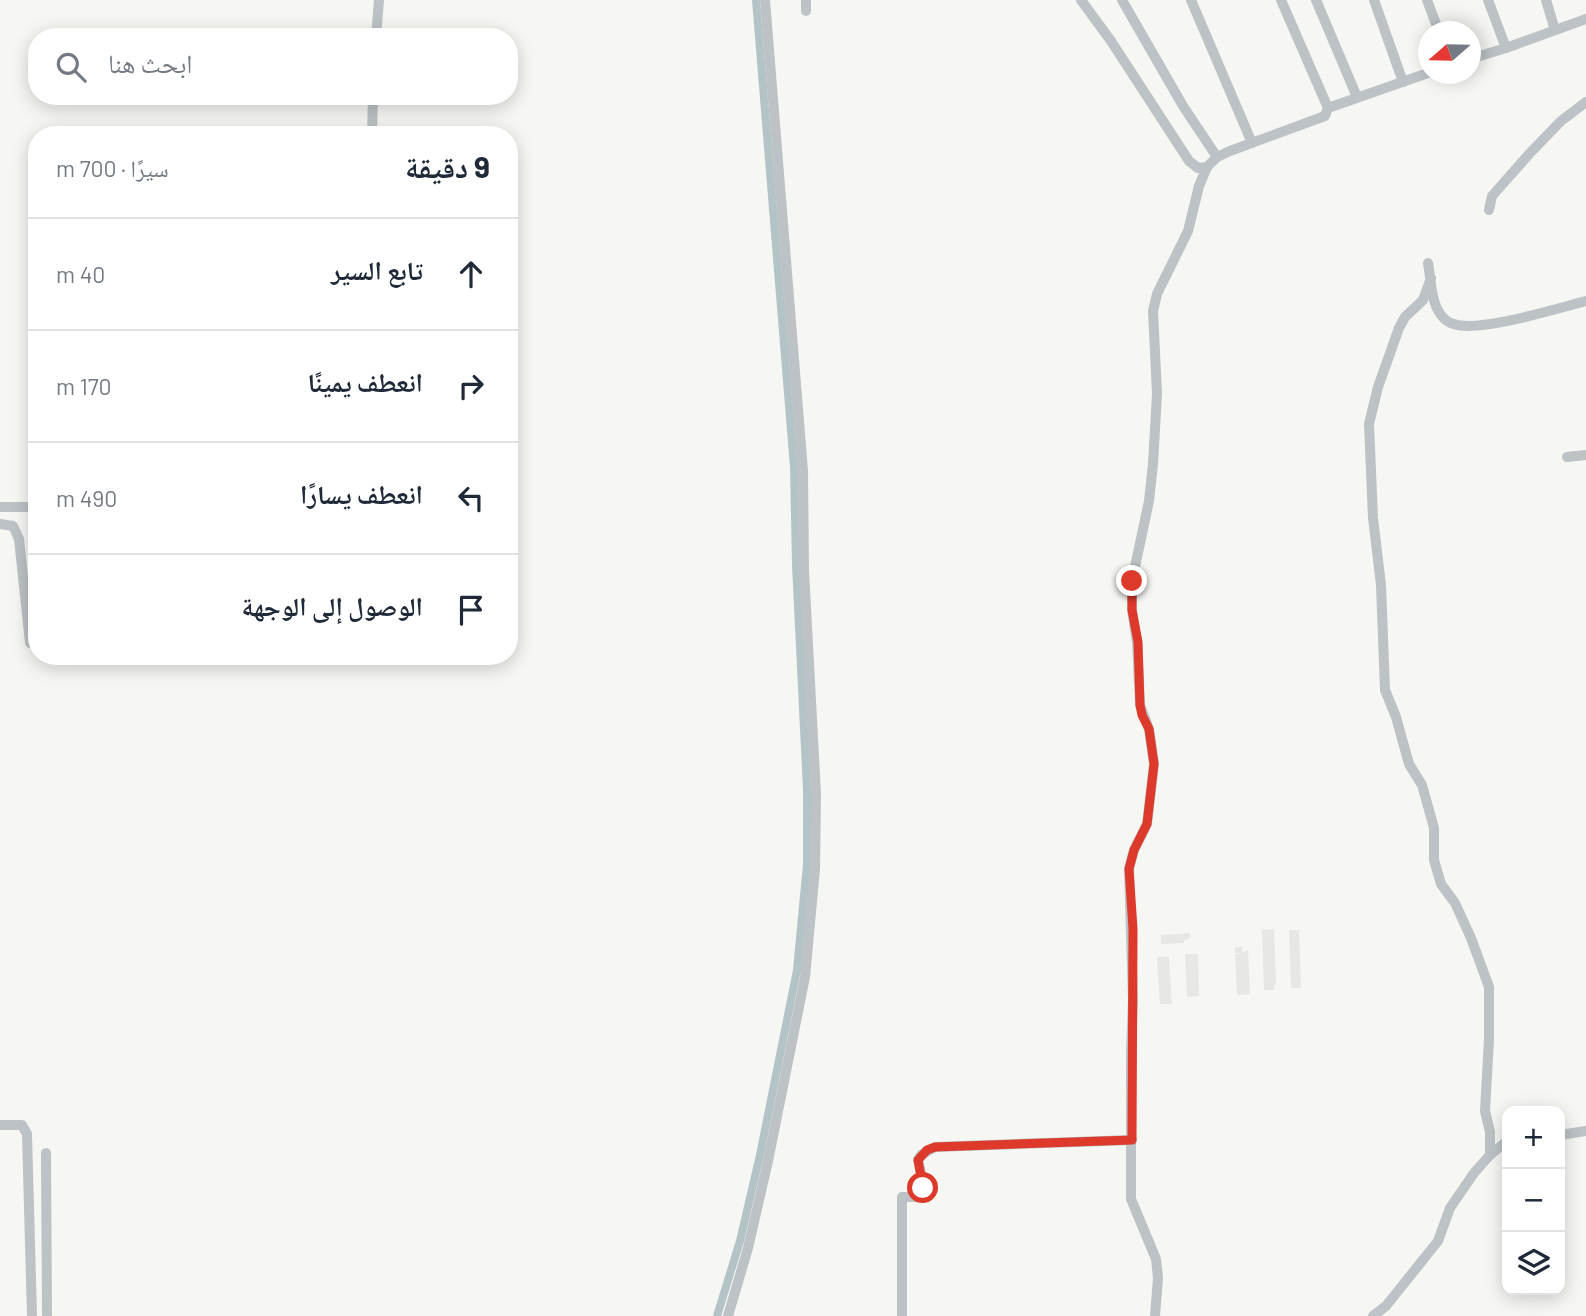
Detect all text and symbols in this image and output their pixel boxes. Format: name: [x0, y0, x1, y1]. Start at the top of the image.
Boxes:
north arrow: [1418, 21, 1481, 84]
search box: [28, 28, 518, 105]
text: ابحث هنا: [108, 47, 192, 78]
icon: search: [52, 48, 90, 86]
text: 9 دقيقة: [405, 148, 490, 184]
text: سيرًا · 700 m: [56, 154, 169, 182]
text: تابع السير: [331, 254, 423, 285]
icon: ahead: [452, 255, 490, 293]
text: 40 m: [56, 260, 105, 288]
text: انعطف يمينًا: [308, 366, 423, 397]
icon: right: [452, 367, 490, 405]
text: 170 m: [56, 372, 112, 400]
text: انعطف يسارًا: [300, 478, 423, 509]
icon: left: [452, 479, 490, 517]
text: 490 m: [56, 484, 117, 512]
route end: [1116, 565, 1147, 596]
text: الوصول إلى الوجهة: [242, 590, 423, 621]
icon: arrive: [452, 591, 490, 629]
map controls: [1502, 1106, 1565, 1295]
button: +: [1502, 1106, 1565, 1169]
button: −: [1502, 1169, 1565, 1232]
route start: [907, 1172, 938, 1203]
button: layers: [1502, 1232, 1565, 1295]

